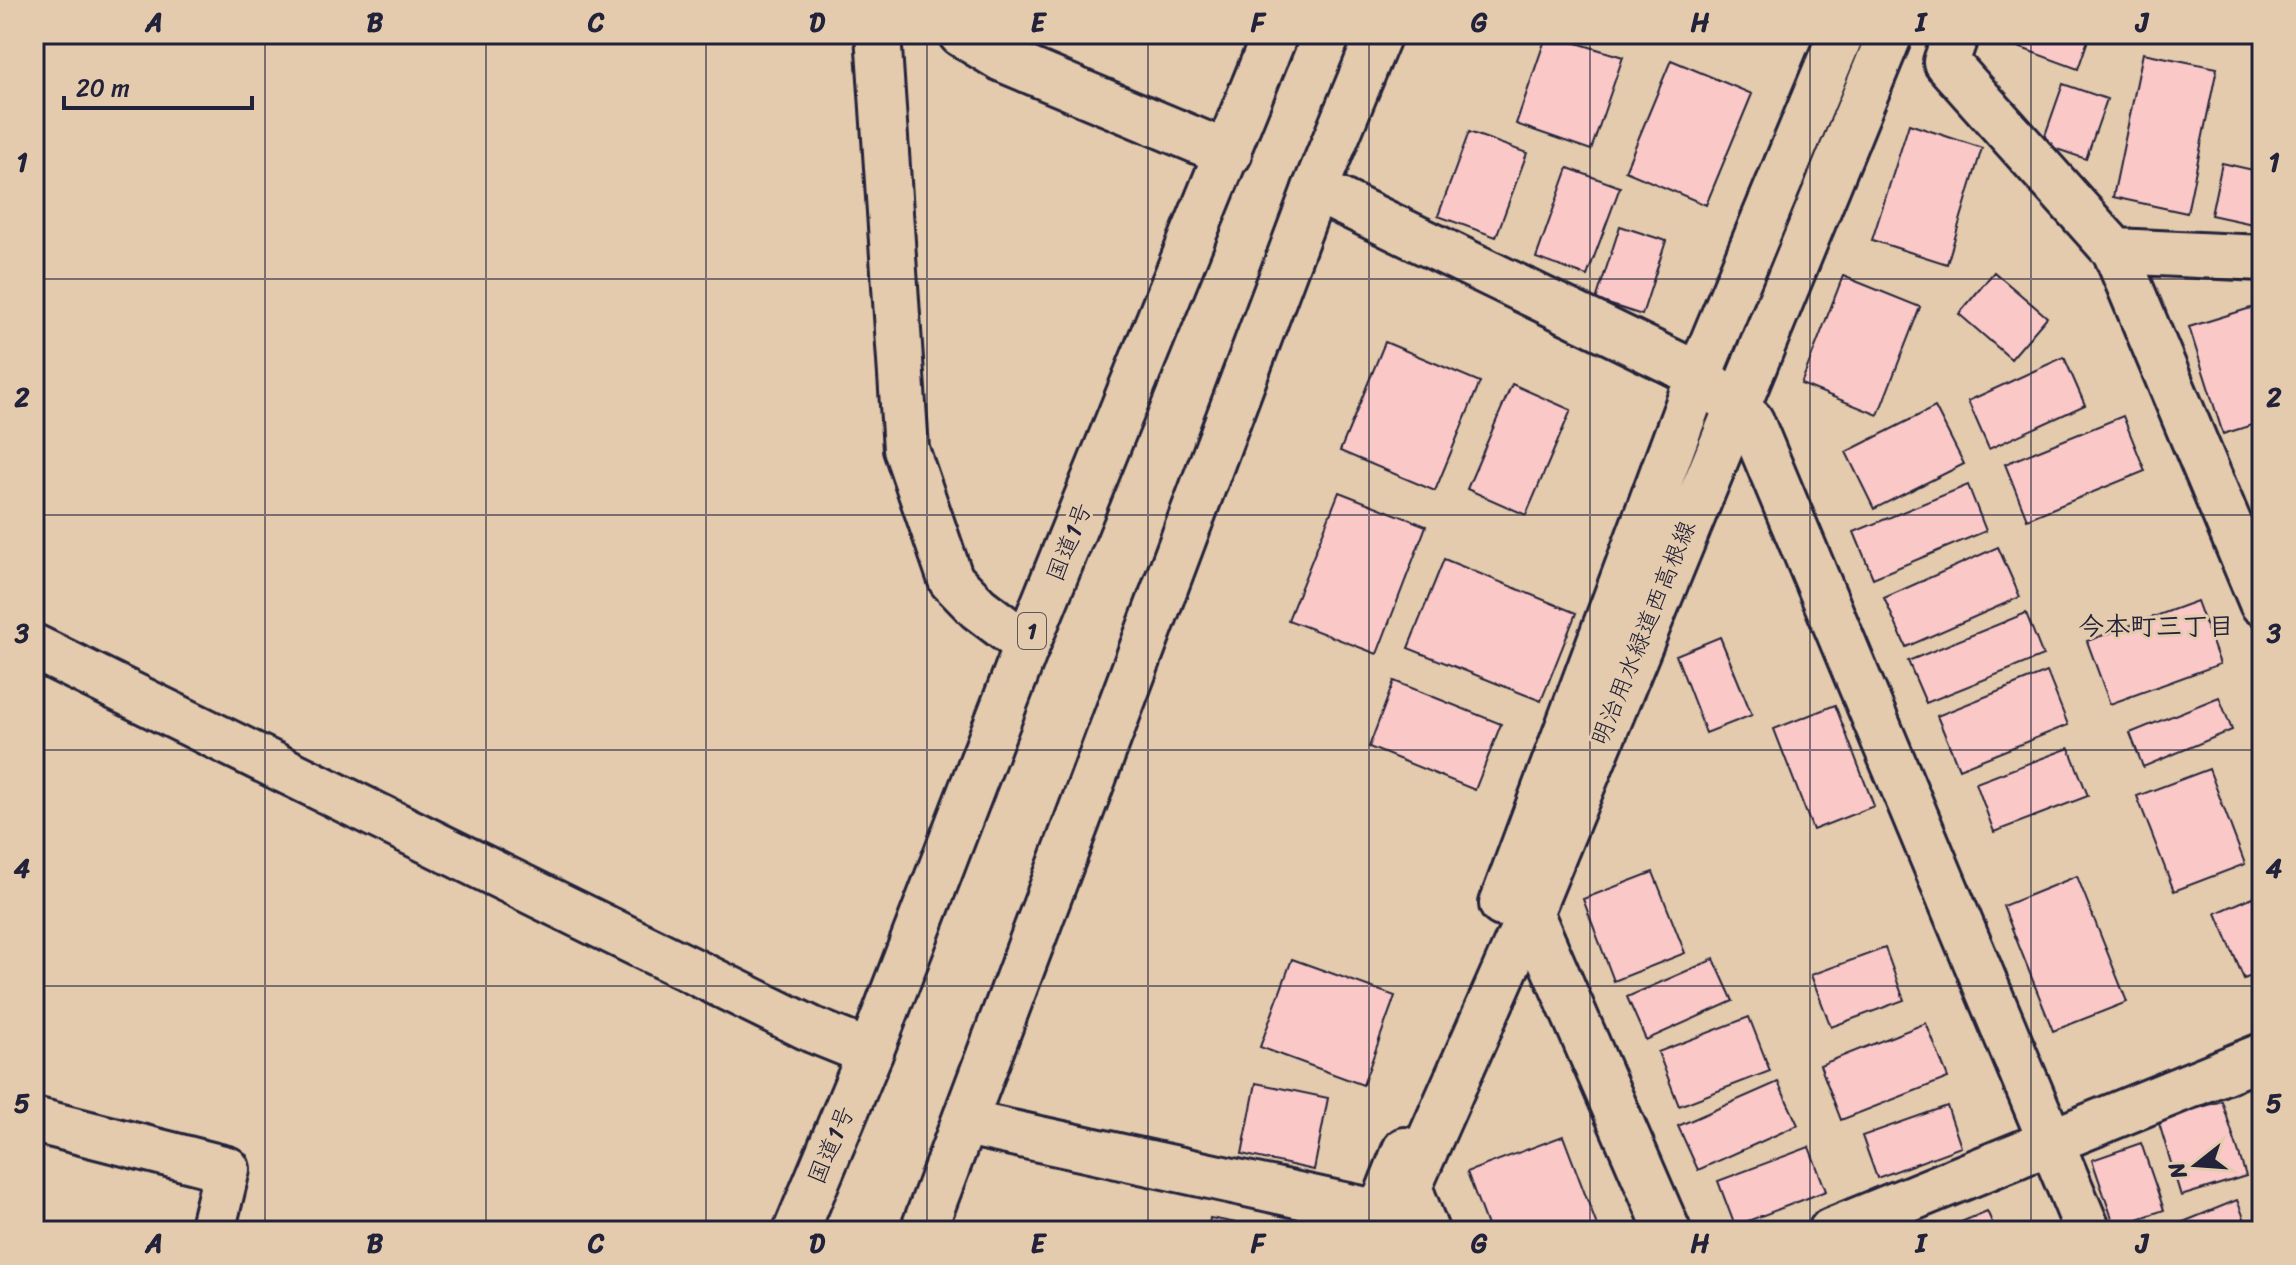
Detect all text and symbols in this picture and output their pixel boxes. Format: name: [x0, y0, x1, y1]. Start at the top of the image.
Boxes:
text: A: [144, 0, 163, 45]
text: B: [367, 0, 384, 45]
text: C: [587, 0, 605, 45]
text: D: [809, 0, 825, 45]
text: E: [1031, 0, 1048, 45]
text: F: [1250, 0, 1267, 45]
text: G: [1471, 0, 1488, 45]
text: H: [1691, 0, 1710, 45]
text: I: [1914, 0, 1929, 45]
text: J: [2134, 0, 2150, 45]
scale bar: [64, 60, 252, 110]
text: 20 m: [76, 67, 130, 109]
text: 1: [16, 139, 28, 185]
text: 1: [2268, 139, 2280, 185]
text: 2: [13, 374, 30, 420]
text: 2: [2265, 374, 2282, 420]
street label: 国道1号: [1034, 496, 1104, 588]
street label: 明治用水緑道西高根線: [1579, 514, 1707, 752]
district label: 今本町三丁目: [2078, 603, 2234, 649]
text: 3: [14, 610, 30, 656]
text: 3: [2266, 610, 2282, 656]
road number: 1: [1018, 613, 1046, 649]
text: 4: [14, 845, 30, 891]
text: 4: [2266, 845, 2282, 891]
text: 5: [14, 1080, 30, 1126]
text: 5: [2266, 1080, 2282, 1126]
street label: 国道1号: [796, 1099, 866, 1191]
north arrow: [2156, 1125, 2236, 1205]
text: N: [2156, 1157, 2199, 1185]
text: A: [144, 1220, 163, 1265]
text: B: [367, 1220, 384, 1265]
text: C: [587, 1220, 605, 1265]
text: D: [809, 1220, 825, 1265]
text: E: [1031, 1220, 1048, 1265]
text: F: [1250, 1220, 1267, 1265]
text: G: [1471, 1220, 1488, 1265]
text: H: [1691, 1220, 1710, 1265]
text: I: [1914, 1220, 1929, 1265]
text: J: [2134, 1220, 2150, 1265]

